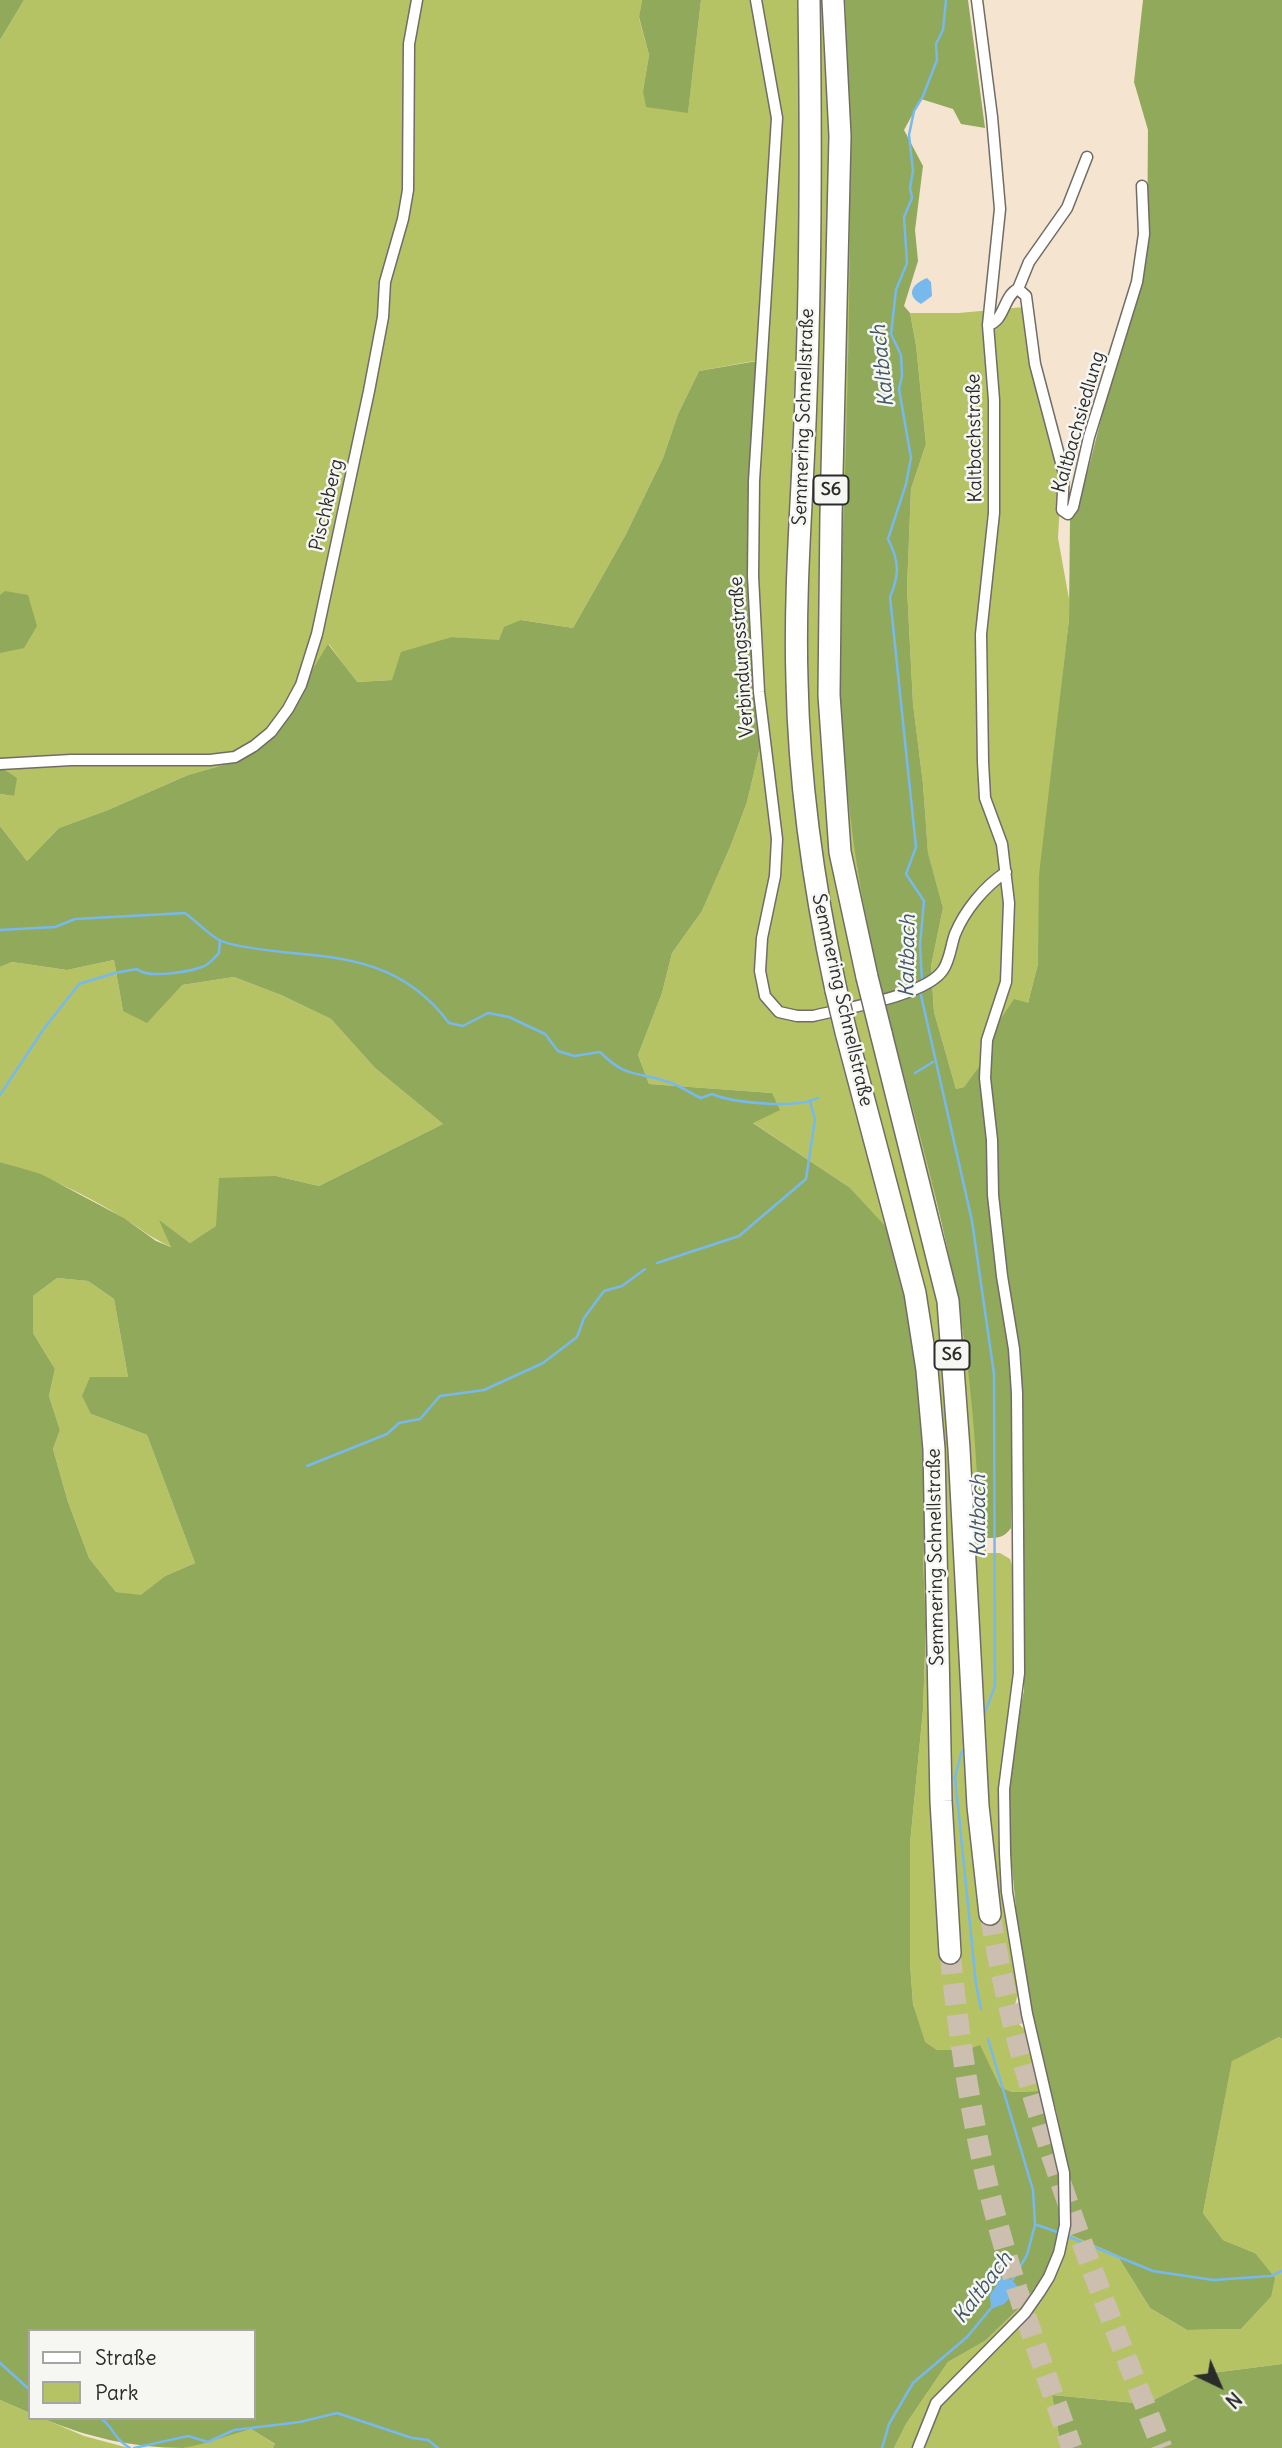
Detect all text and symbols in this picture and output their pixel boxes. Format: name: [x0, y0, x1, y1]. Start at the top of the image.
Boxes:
street label: Semmering Schnellstraße: [789, 308, 819, 526]
water label: Kaltbach: [866, 323, 900, 409]
street label: Kaltbachsiedlung: [1048, 349, 1110, 495]
street label: Kaltbachstraße: [962, 373, 988, 503]
street label: Pischkberg: [305, 457, 349, 553]
road number: S6: [814, 476, 848, 504]
street label: Verbindungsstraße: [725, 576, 759, 738]
street label: Semmering Schnellstraße: [806, 891, 878, 1109]
water label: Kaltbach: [895, 914, 921, 998]
road number: S6: [934, 1340, 970, 1370]
street label: Semmering Schnellstraße: [923, 1448, 949, 1666]
water label: Kaltbach: [966, 1475, 992, 1557]
water label: Kaltbach: [948, 2247, 1018, 2329]
legend: [28, 2329, 256, 2420]
text: Straße: [95, 2344, 156, 2371]
north arrow: [1184, 2350, 1254, 2420]
text: Park: [95, 2379, 138, 2406]
text: N: [1221, 2387, 1247, 2413]

